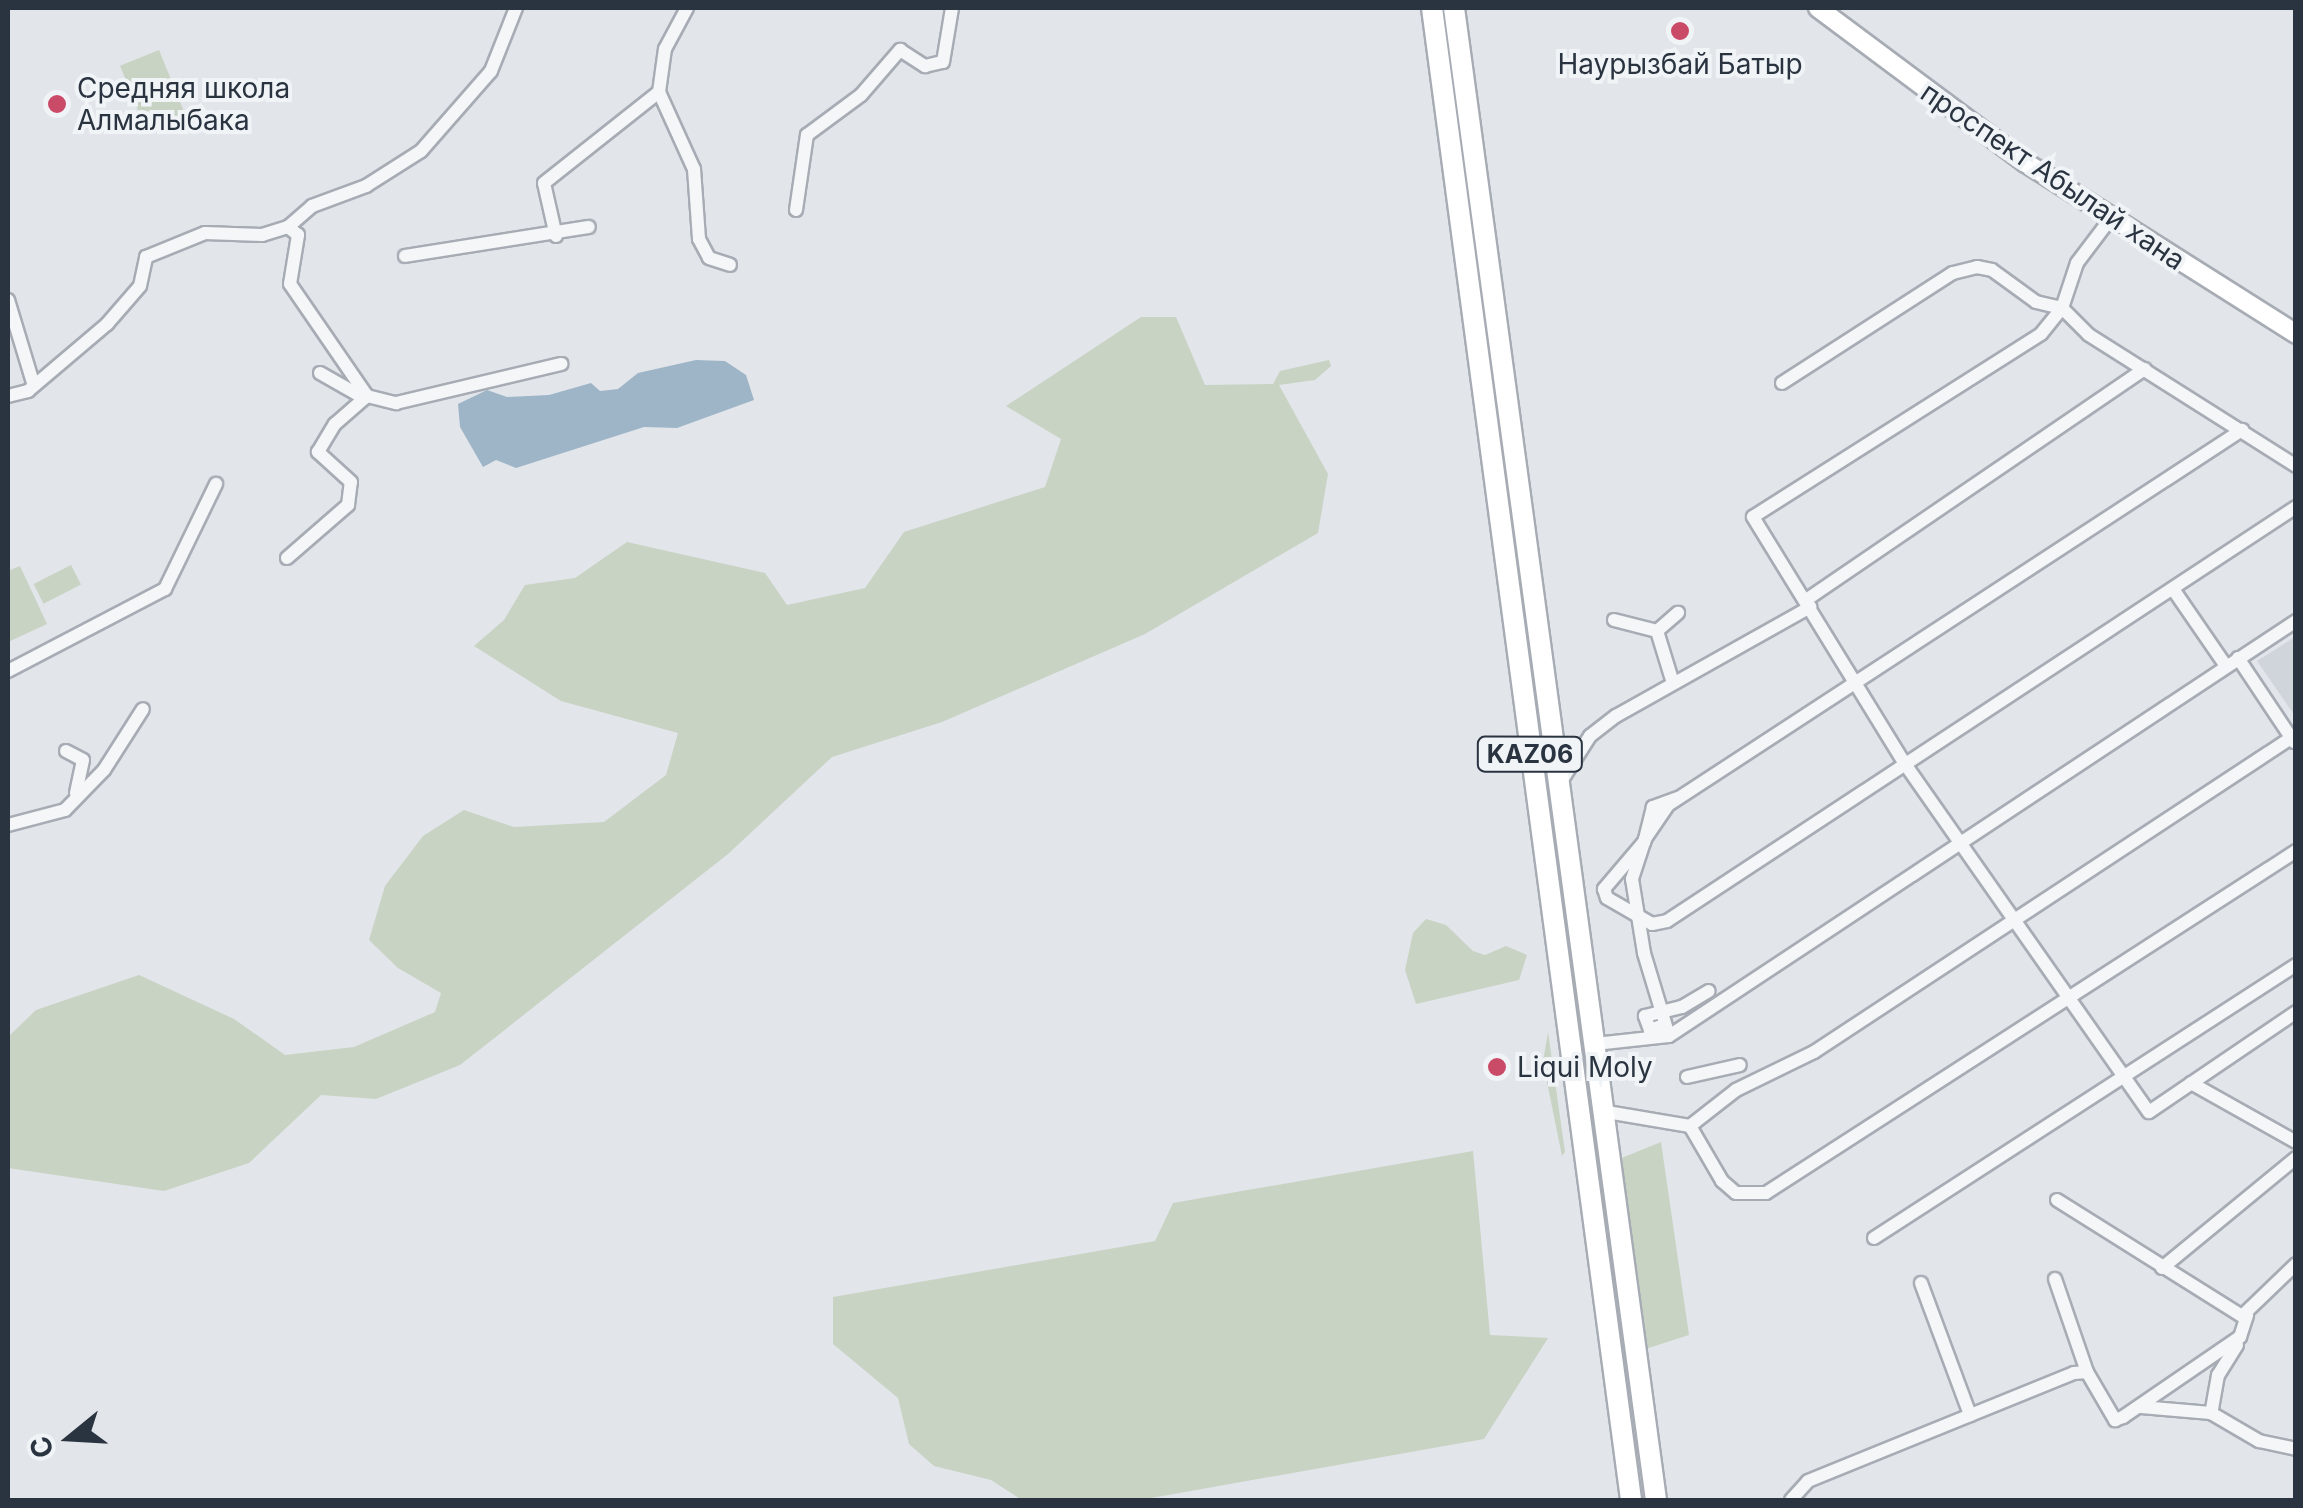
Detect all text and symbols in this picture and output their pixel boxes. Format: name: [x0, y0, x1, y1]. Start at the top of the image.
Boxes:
marker: Наурызбай Батыр: [1669, 20, 1691, 42]
place label: Наурызбай Батыр: [1557, 47, 1803, 81]
place label: Средняя школа Алмалыбака: [77, 71, 290, 137]
street label: проспект Абылай хана: [1915, 75, 2191, 277]
marker: Средняя школа Алмалыбака: [46, 93, 68, 115]
road number: KАZ06: [1475, 734, 1585, 774]
place label: Liqui Moly: [1517, 1050, 1653, 1084]
marker: Liqui Moly: [1486, 1056, 1508, 1078]
north arrow: [20, 1388, 120, 1488]
text: С: [22, 1432, 61, 1462]

